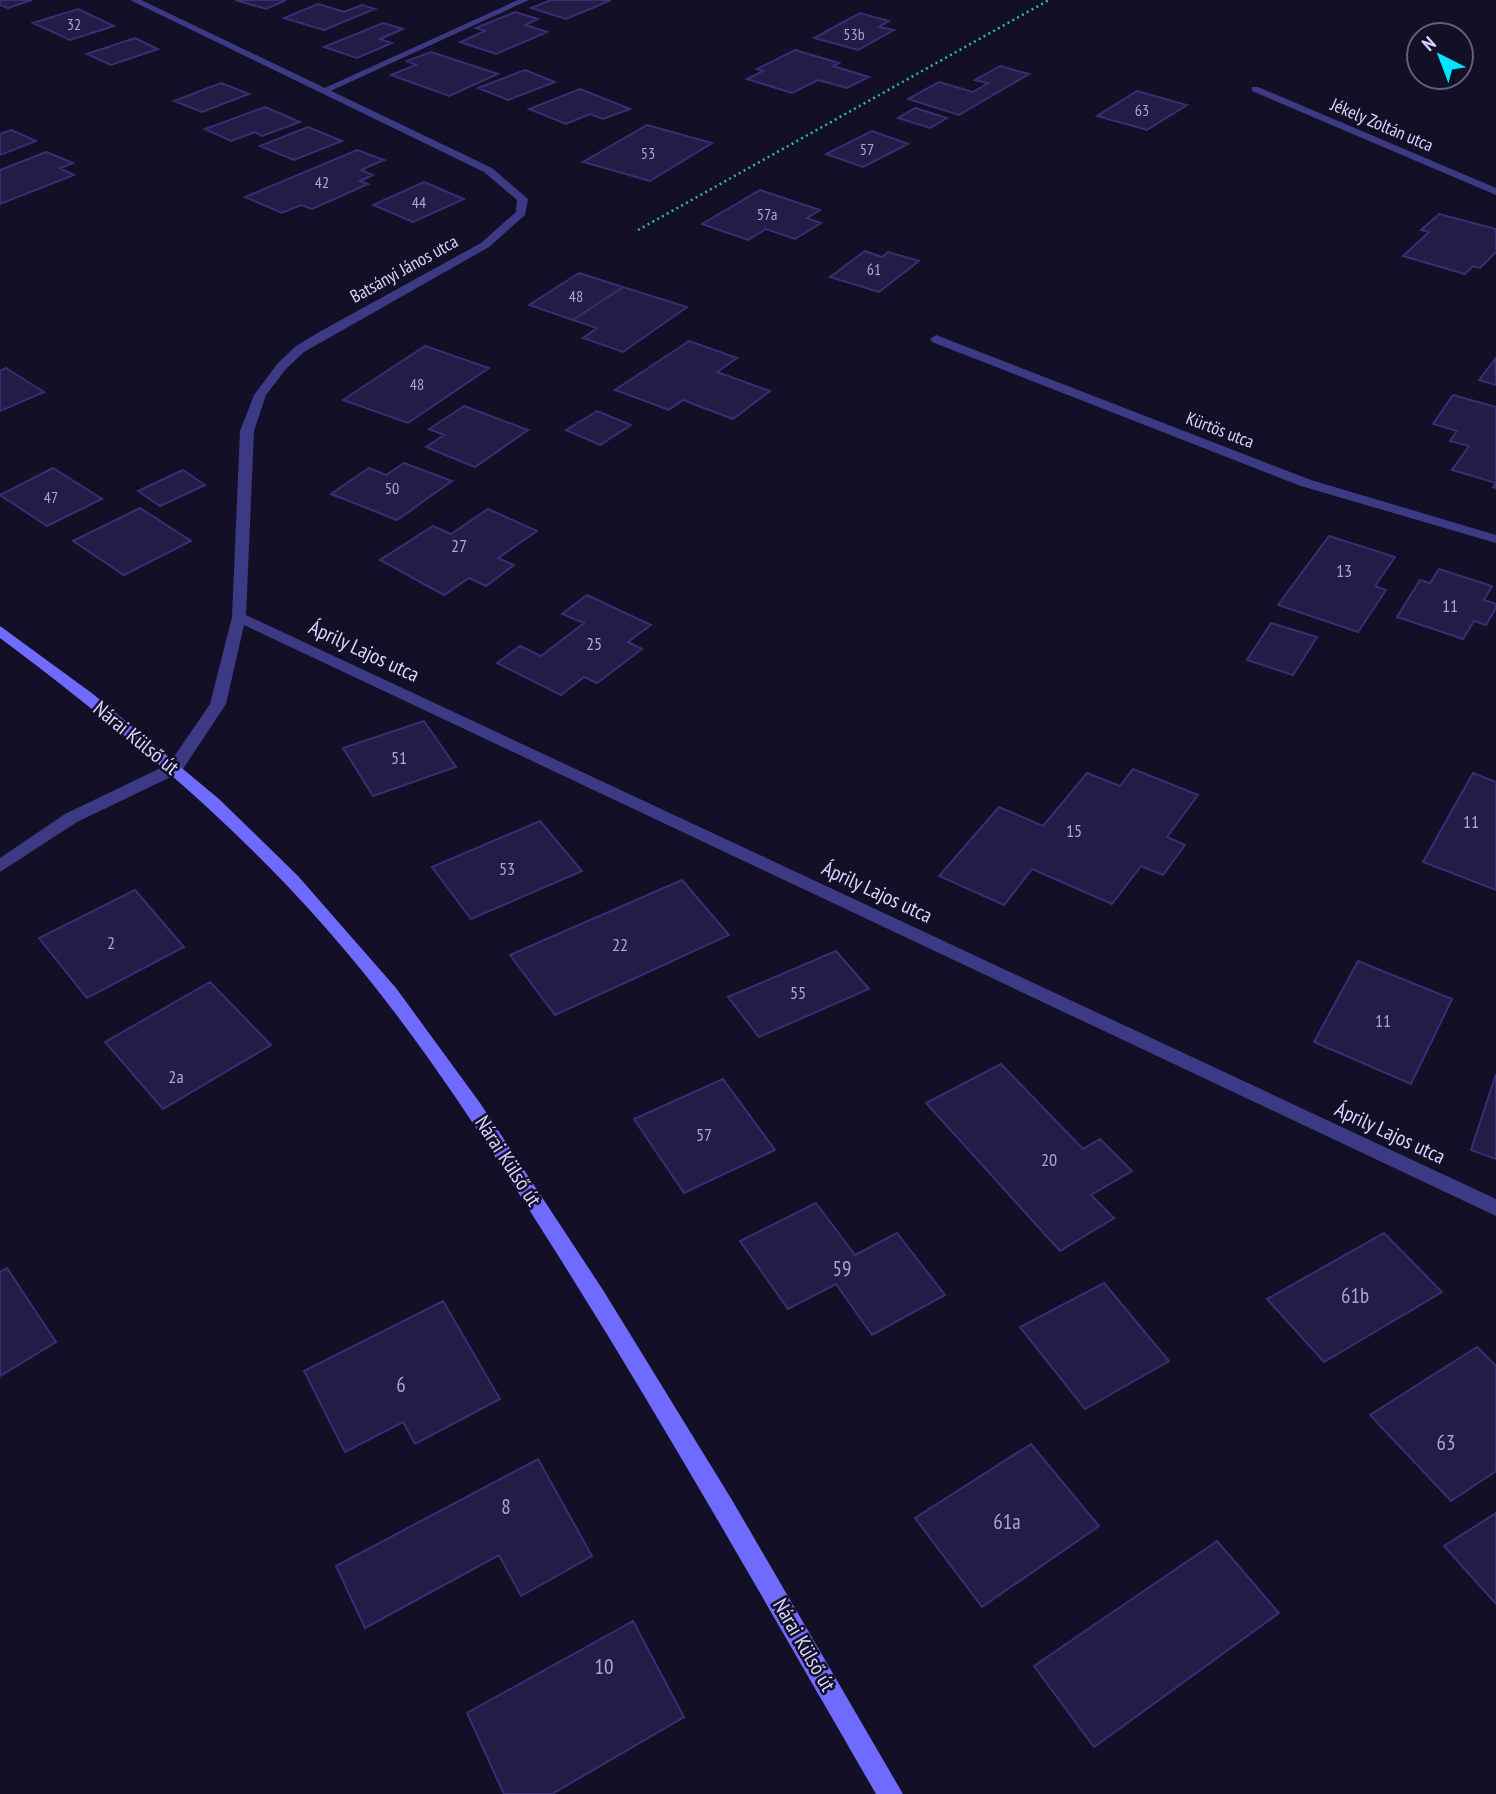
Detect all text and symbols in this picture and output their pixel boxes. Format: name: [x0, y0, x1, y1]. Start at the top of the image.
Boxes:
house number: 32: [67, 14, 81, 34]
north arrow: [1405, 21, 1475, 91]
house number: 53b: [843, 24, 865, 44]
text: N: [1417, 31, 1440, 56]
street label: Jékely Zoltán utca: [1326, 92, 1437, 156]
house number: 63: [1135, 100, 1149, 120]
house number: 57: [860, 139, 874, 159]
house number: 53: [641, 143, 655, 163]
house number: 42: [315, 172, 329, 192]
house number: 44: [412, 192, 426, 212]
house number: 57a: [757, 204, 777, 224]
street label: Batsányi János utca: [346, 229, 462, 308]
house number: 61: [867, 259, 881, 279]
house number: 48: [569, 286, 583, 306]
house number: 48: [410, 374, 424, 394]
street label: Kürtös utca: [1183, 406, 1257, 453]
house number: 50: [385, 478, 399, 498]
house number: 47: [44, 487, 58, 507]
house number: 27: [451, 534, 467, 557]
house number: 13: [1336, 559, 1352, 582]
house number: 11: [1442, 594, 1458, 617]
street label: Áprily Lajos utca: [305, 613, 424, 688]
house number: 25: [586, 632, 602, 655]
street label: Nárai Külső út: [88, 695, 185, 781]
house number: 51: [391, 746, 407, 769]
house number: 11: [1463, 810, 1479, 833]
house number: 15: [1066, 819, 1082, 842]
street label: Áprily Lajos utca: [818, 854, 937, 929]
house number: 53: [499, 857, 515, 880]
house number: 2: [107, 931, 115, 954]
house number: 22: [612, 933, 628, 956]
house number: 55: [790, 981, 806, 1004]
house number: 11: [1375, 1009, 1391, 1032]
house number: 2a: [168, 1065, 184, 1088]
street label: Áprily Lajos utca: [1331, 1095, 1450, 1170]
street label: Nárai Külső út: [469, 1110, 548, 1211]
house number: 57: [696, 1123, 712, 1146]
house number: 20: [1041, 1148, 1057, 1171]
house number: 59: [833, 1255, 851, 1282]
house number: 61b: [1341, 1282, 1369, 1309]
house number: 6: [396, 1371, 406, 1398]
house number: 63: [1437, 1429, 1455, 1456]
house number: 8: [501, 1493, 511, 1520]
house number: 61a: [993, 1508, 1021, 1535]
street label: Nárai Külső út: [767, 1594, 842, 1696]
house number: 10: [595, 1653, 613, 1680]

